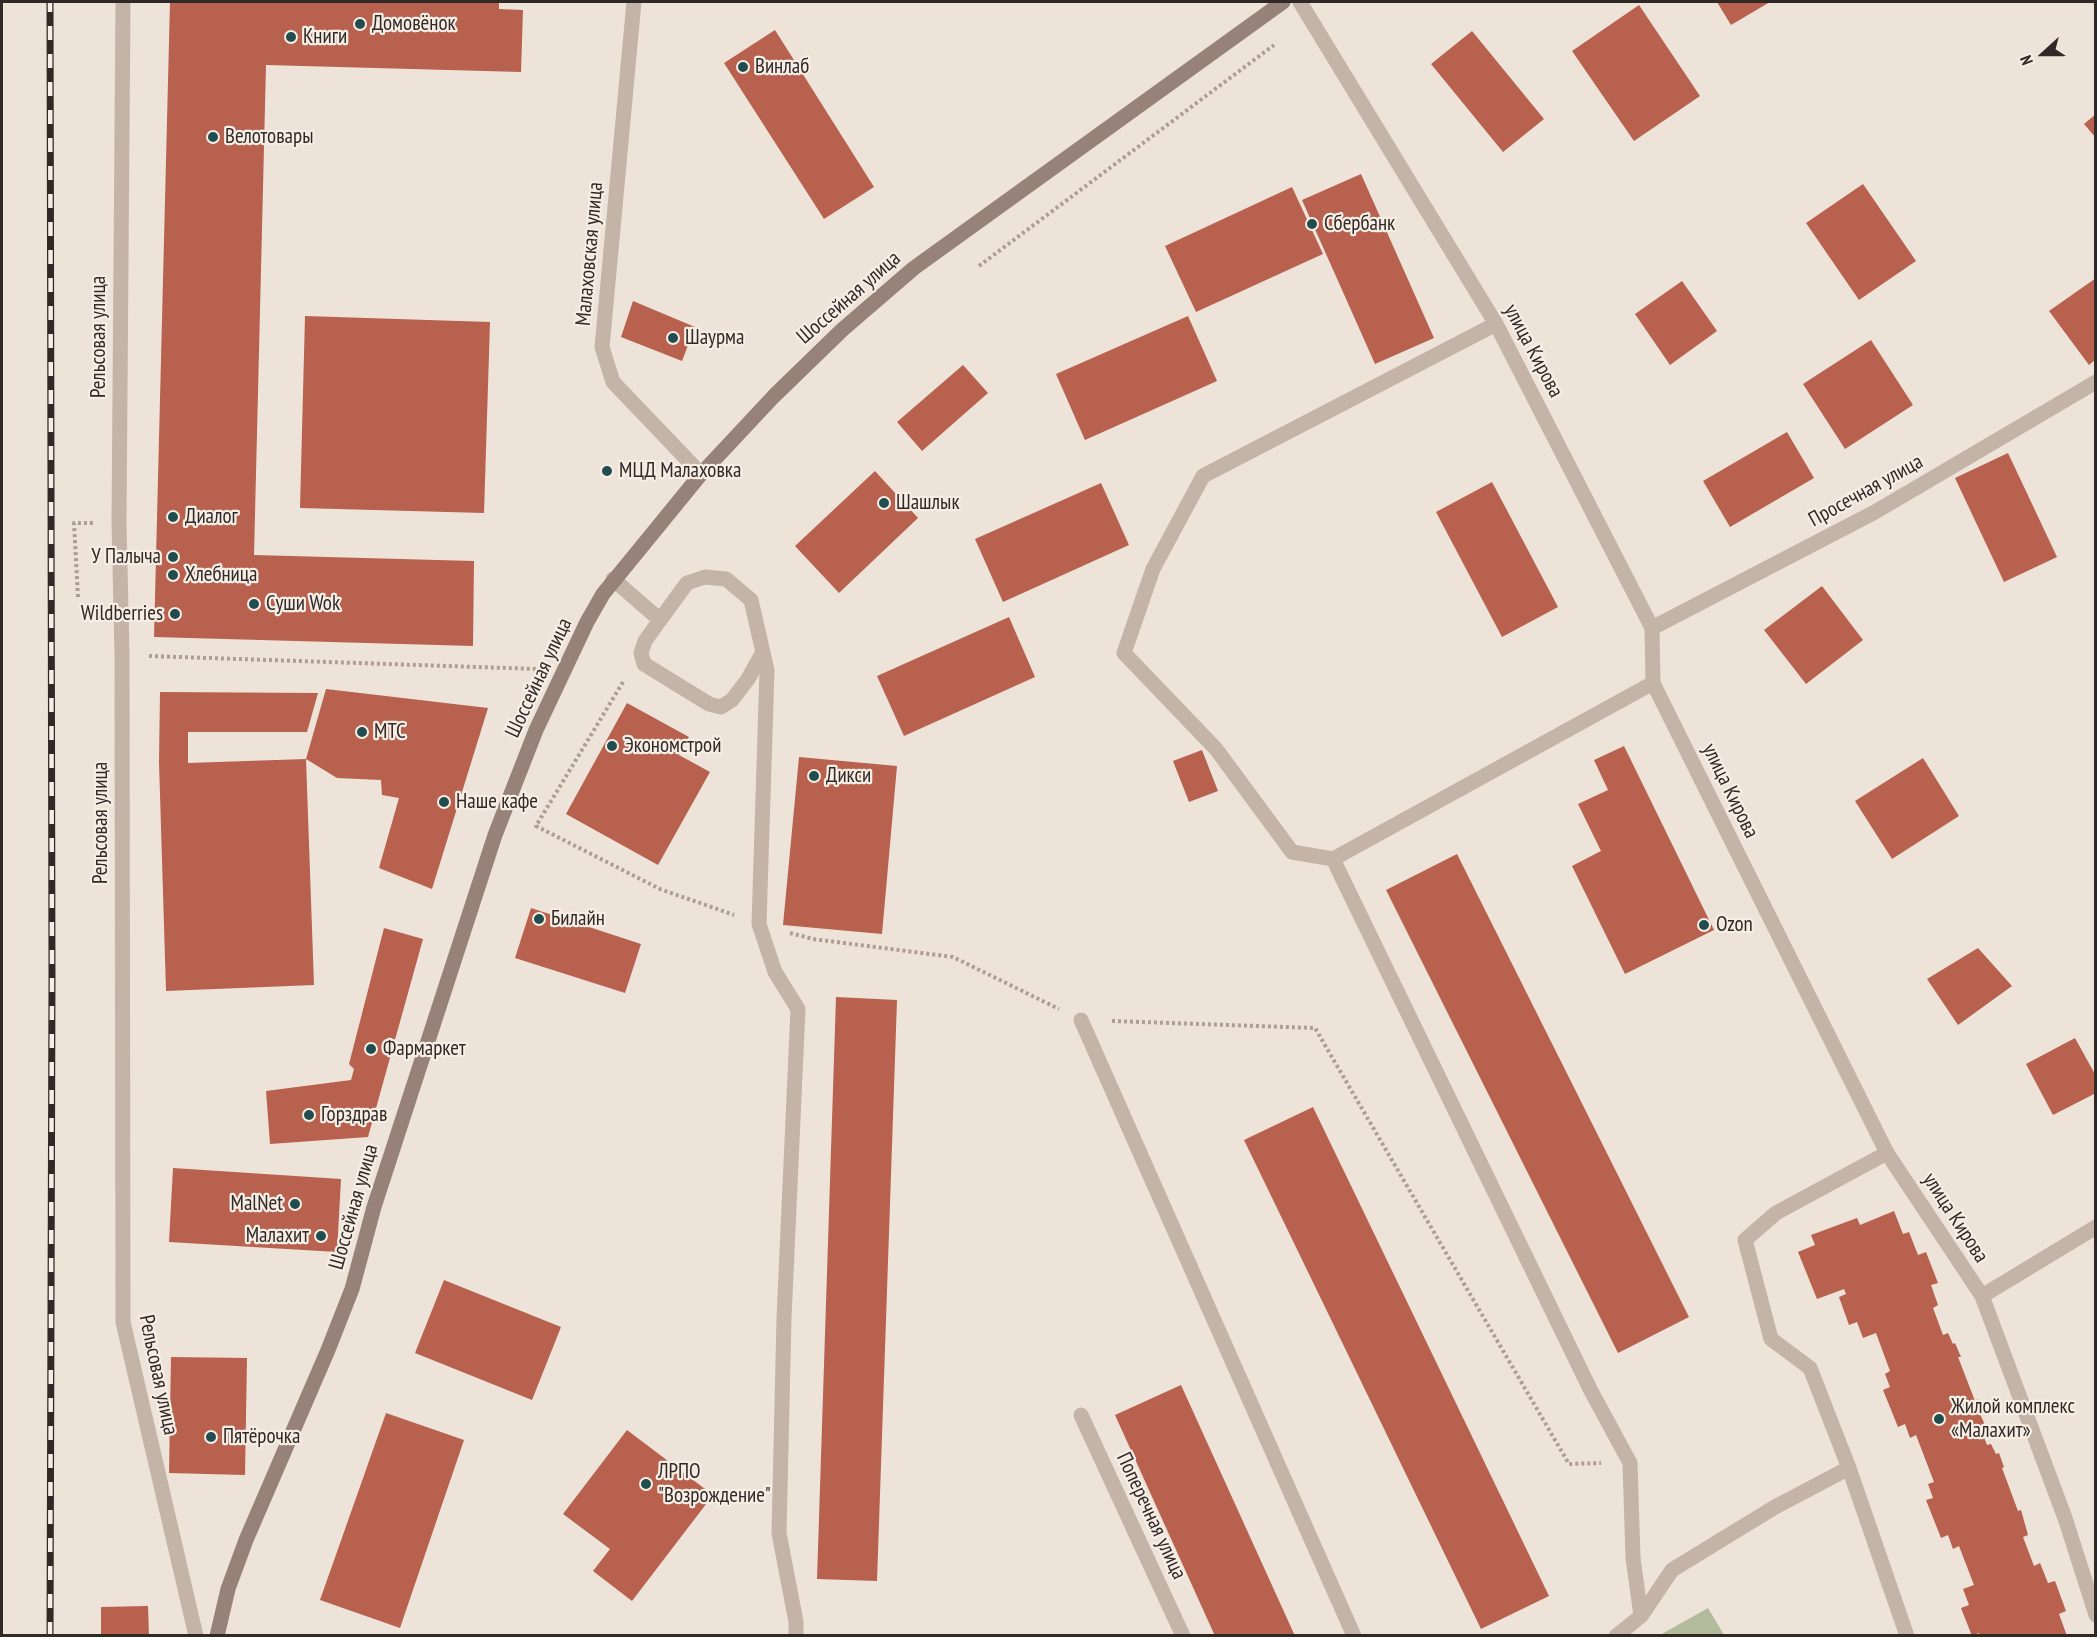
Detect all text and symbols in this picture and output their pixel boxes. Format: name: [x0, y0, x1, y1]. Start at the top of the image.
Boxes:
place label: Домовёнок: [372, 11, 456, 37]
marker: Домовёнок: [353, 17, 367, 31]
place label: Книги: [303, 24, 347, 50]
north arrow: [2013, 24, 2073, 84]
marker: Книги: [284, 30, 298, 44]
text: N: [2015, 53, 2037, 68]
place label: Винлаб: [755, 54, 809, 80]
marker: Винлаб: [736, 60, 750, 74]
place label: Велотовары: [225, 124, 313, 150]
marker: Велотовары: [206, 130, 220, 144]
street label: Малаховская улица: [571, 181, 609, 327]
place label: Сбербанк: [1324, 211, 1395, 237]
marker: Сбербанк: [1305, 217, 1319, 231]
street label: Шоссейная улица: [792, 246, 906, 350]
street label: Рельсовая улица: [86, 276, 112, 398]
street label: улица Кирова: [1498, 300, 1568, 402]
place label: Шаурма: [685, 325, 744, 351]
marker: Шаурма: [666, 331, 680, 345]
street label: Просечная улица: [1805, 449, 1927, 533]
place label: МЦД Малаховка: [619, 458, 741, 484]
marker: МЦД Малаховка: [600, 464, 614, 478]
place label: Шашлык: [896, 490, 960, 516]
marker: Шашлык: [877, 496, 891, 510]
place label: Диалог: [185, 504, 238, 530]
marker: Диалог: [166, 510, 180, 524]
place label: У Палыча: [91, 544, 161, 570]
marker: У Палыча: [166, 550, 180, 564]
place label: Хлебница: [185, 562, 257, 588]
marker: Хлебница: [166, 568, 180, 582]
place label: Суши Wok: [266, 591, 340, 617]
marker: Суши Wok: [247, 597, 261, 611]
place label: Wildberries: [81, 601, 163, 627]
marker: Wildberries: [168, 607, 182, 621]
street label: Шоссейная улица: [500, 614, 578, 742]
place label: МТС: [374, 719, 406, 745]
marker: МТС: [355, 725, 369, 739]
place label: Экономстрой: [624, 733, 721, 759]
marker: Экономстрой: [605, 739, 619, 753]
street label: улица Кирова: [1696, 740, 1764, 842]
street label: Рельсовая улица: [88, 762, 114, 884]
place label: Дикси: [826, 763, 871, 789]
marker: Дикси: [807, 769, 821, 783]
place label: Наше кафе: [456, 789, 538, 815]
marker: Наше кафе: [437, 795, 451, 809]
place label: Билайн: [551, 906, 605, 932]
marker: Билайн: [532, 912, 546, 926]
place label: Ozon: [1716, 912, 1753, 938]
marker: Ozon: [1697, 918, 1711, 932]
place label: Фармаркет: [383, 1036, 466, 1062]
marker: Фармаркет: [364, 1042, 378, 1056]
place label: Горздрав: [321, 1102, 387, 1128]
marker: Горздрав: [302, 1108, 316, 1122]
street label: Шоссейная улица: [324, 1142, 384, 1272]
street label: улица Кирова: [1917, 1168, 1993, 1268]
place label: MalNet: [231, 1191, 283, 1217]
marker: MalNet: [288, 1197, 302, 1211]
place label: Малахит: [246, 1223, 309, 1249]
marker: Малахит: [314, 1229, 328, 1243]
street label: Рельсовая улица: [133, 1313, 183, 1437]
place label: Жилой комплекс «Малахит»: [1951, 1394, 2075, 1444]
marker: Жилой комплекс «Малахит»: [1932, 1412, 1946, 1426]
place label: Пятёрочка: [223, 1424, 300, 1450]
marker: Пятёрочка: [204, 1430, 218, 1444]
street label: Поперечная улица: [1111, 1449, 1191, 1583]
place label: ЛРПО "Возрождение": [658, 1459, 771, 1509]
marker: ЛРПО "Возрождение": [639, 1477, 653, 1491]

